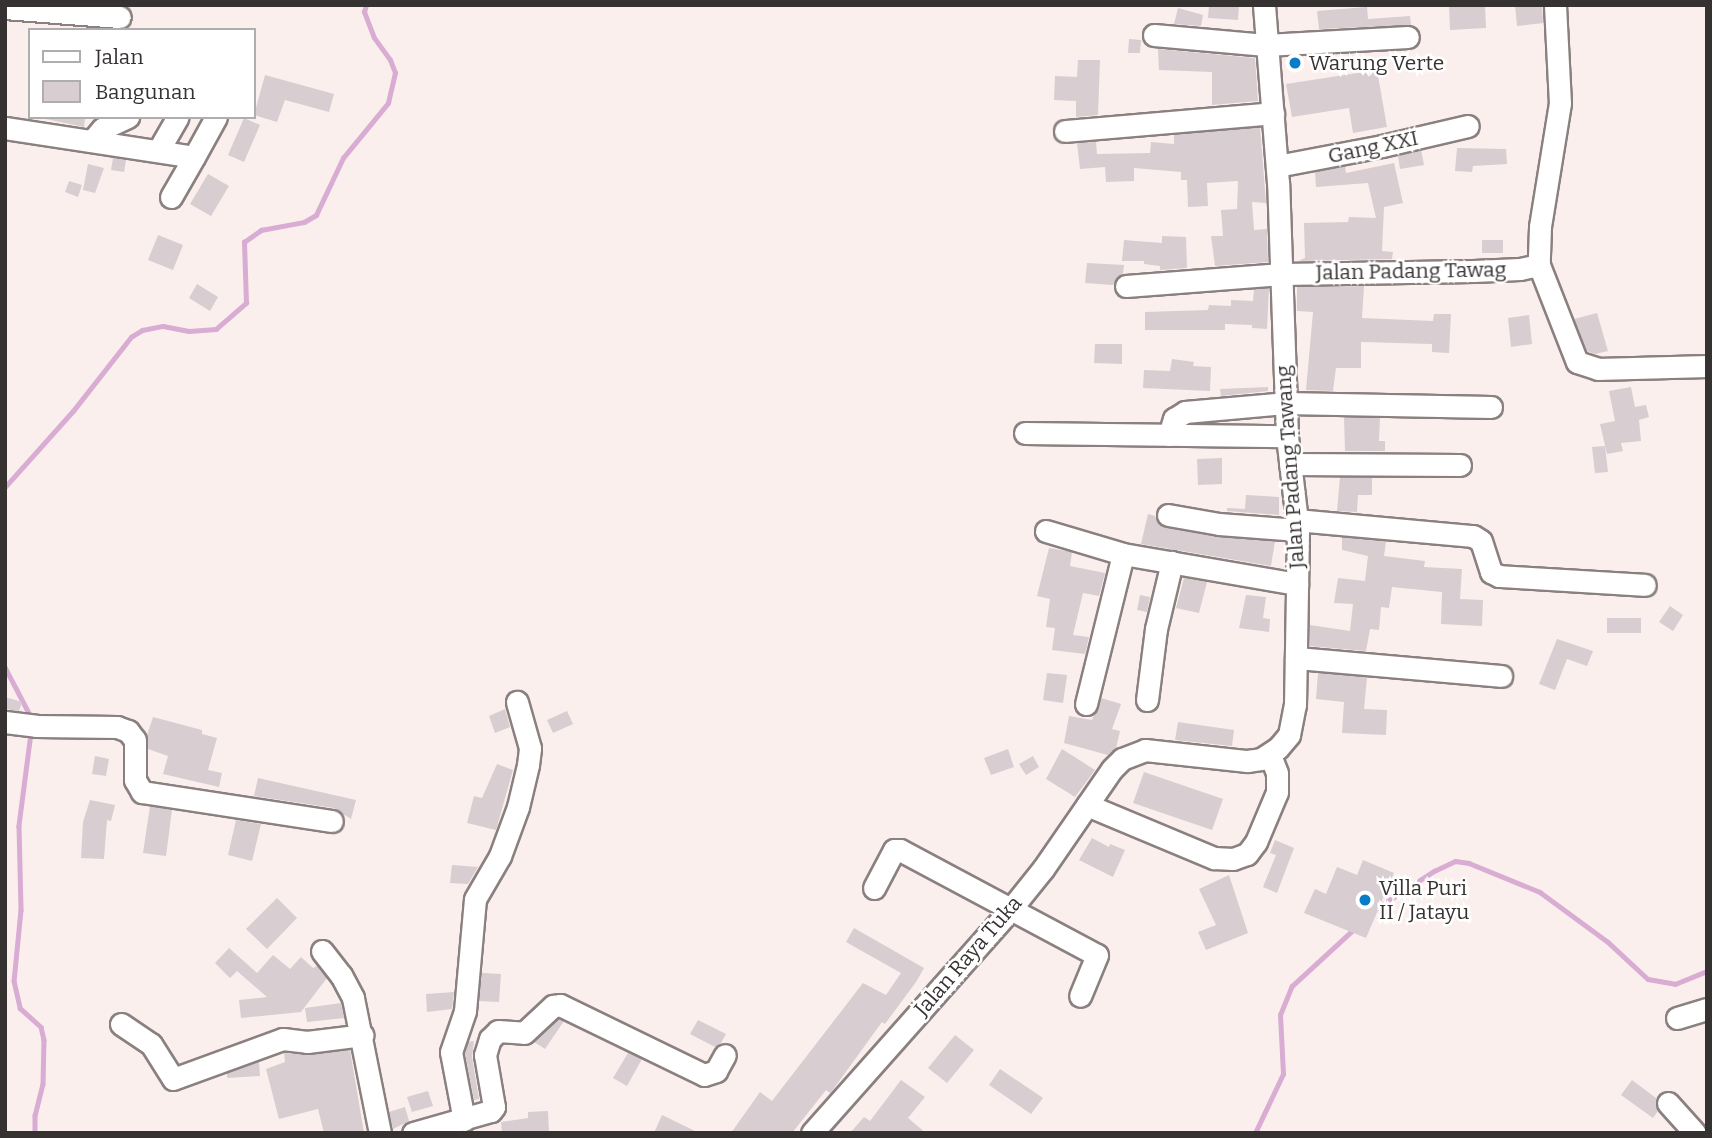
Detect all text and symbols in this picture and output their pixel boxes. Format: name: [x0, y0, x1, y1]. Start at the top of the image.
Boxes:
legend: [28, 28, 256, 119]
text: Jalan: [95, 44, 144, 70]
place label: Warung Verte: [1309, 50, 1444, 76]
marker: Warung Verte: [1287, 55, 1303, 71]
text: Bangunan: [95, 79, 196, 105]
street label: Gang XXI: [1326, 125, 1420, 169]
street label: Jalan Padang Tawag: [1315, 257, 1507, 285]
street label: Jalan Padang Tawang: [1270, 364, 1310, 570]
place label: Villa Puri II / Jatayu: [1379, 875, 1469, 925]
street label: Jalan Raya Tuka: [909, 891, 1027, 1021]
marker: Villa Puri II / Jatayu: [1357, 892, 1373, 908]

